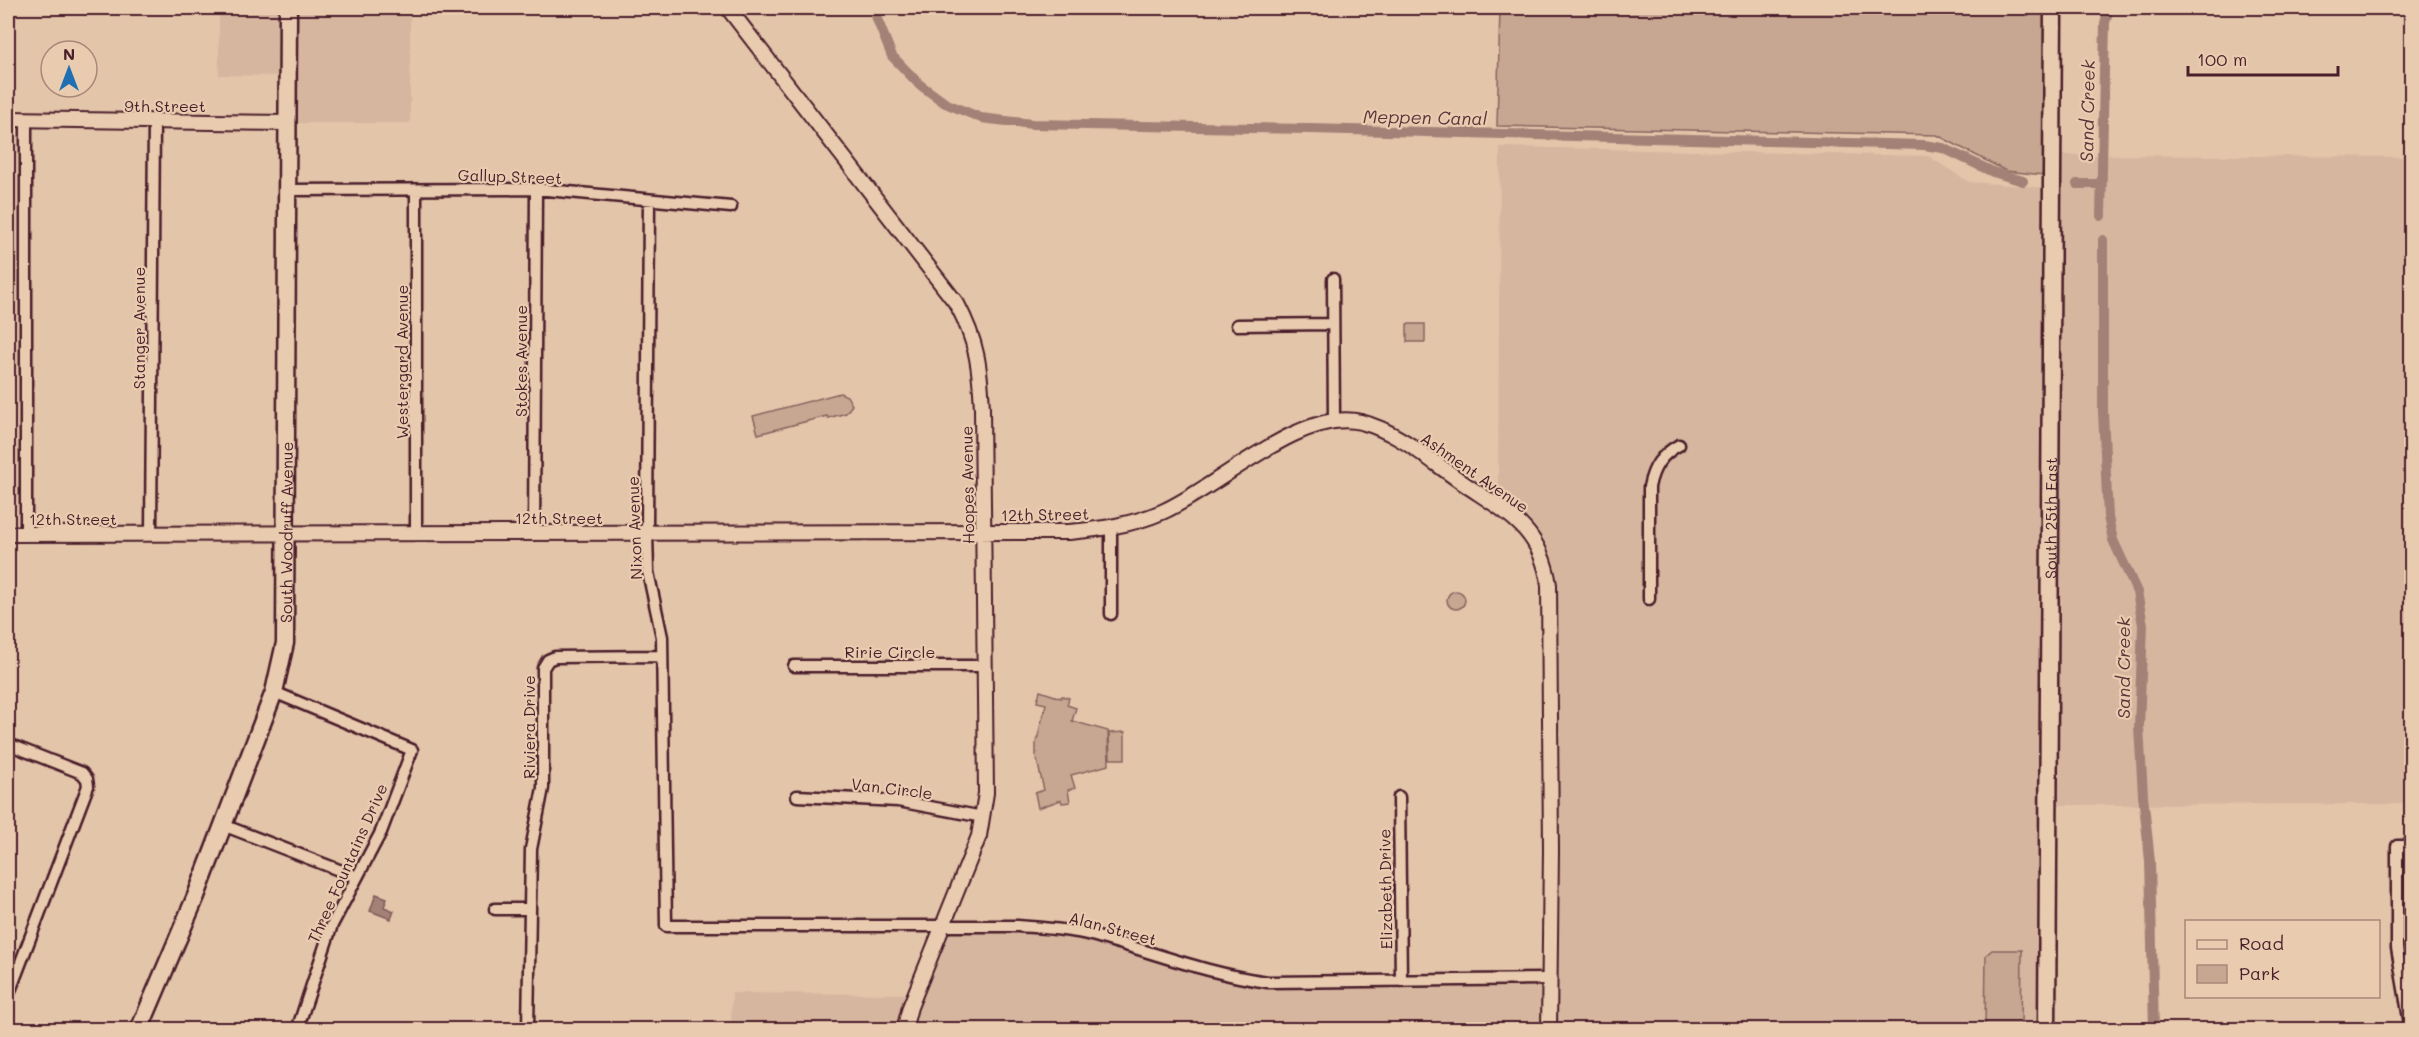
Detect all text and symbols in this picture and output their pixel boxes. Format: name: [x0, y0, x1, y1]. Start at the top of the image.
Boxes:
north arrow: [39, 39, 99, 99]
scale bar: [2188, 39, 2338, 77]
text: N: [63, 43, 75, 64]
text: 100 m: [2197, 47, 2247, 71]
water label: Sand Creek: [2074, 59, 2100, 162]
street label: 9th Street: [124, 95, 206, 116]
water label: Meppen Canal: [1363, 104, 1488, 130]
street label: Gallup Street: [457, 164, 563, 188]
street label: Stanger Avenue: [128, 267, 149, 389]
street label: Westergard Avenue: [391, 285, 412, 439]
street label: Stokes Avenue: [510, 305, 531, 417]
street label: Hoopes Avenue: [955, 426, 979, 544]
street label: Ashment Avenue: [1417, 427, 1533, 517]
street label: South Woodruff Avenue: [275, 441, 296, 623]
street label: South 25th East: [2039, 457, 2061, 579]
street label: Nixon Avenue: [622, 476, 646, 580]
street label: 12th Street: [1001, 503, 1089, 525]
street label: 12th Street: [515, 507, 603, 528]
street label: 12th Street: [29, 508, 117, 529]
water label: Sand Creek: [2111, 616, 2135, 719]
street label: Ririe Circle: [845, 641, 935, 662]
street label: Riviera Drive: [518, 675, 539, 779]
street label: Van Circle: [850, 773, 934, 803]
street label: Three Fountains Drive: [302, 780, 392, 946]
street label: Elizabeth Drive: [1373, 829, 1397, 949]
street label: Alan Street: [1067, 906, 1159, 950]
legend: [2185, 920, 2380, 998]
text: Road: [2239, 931, 2284, 955]
text: Park: [2239, 961, 2280, 985]

